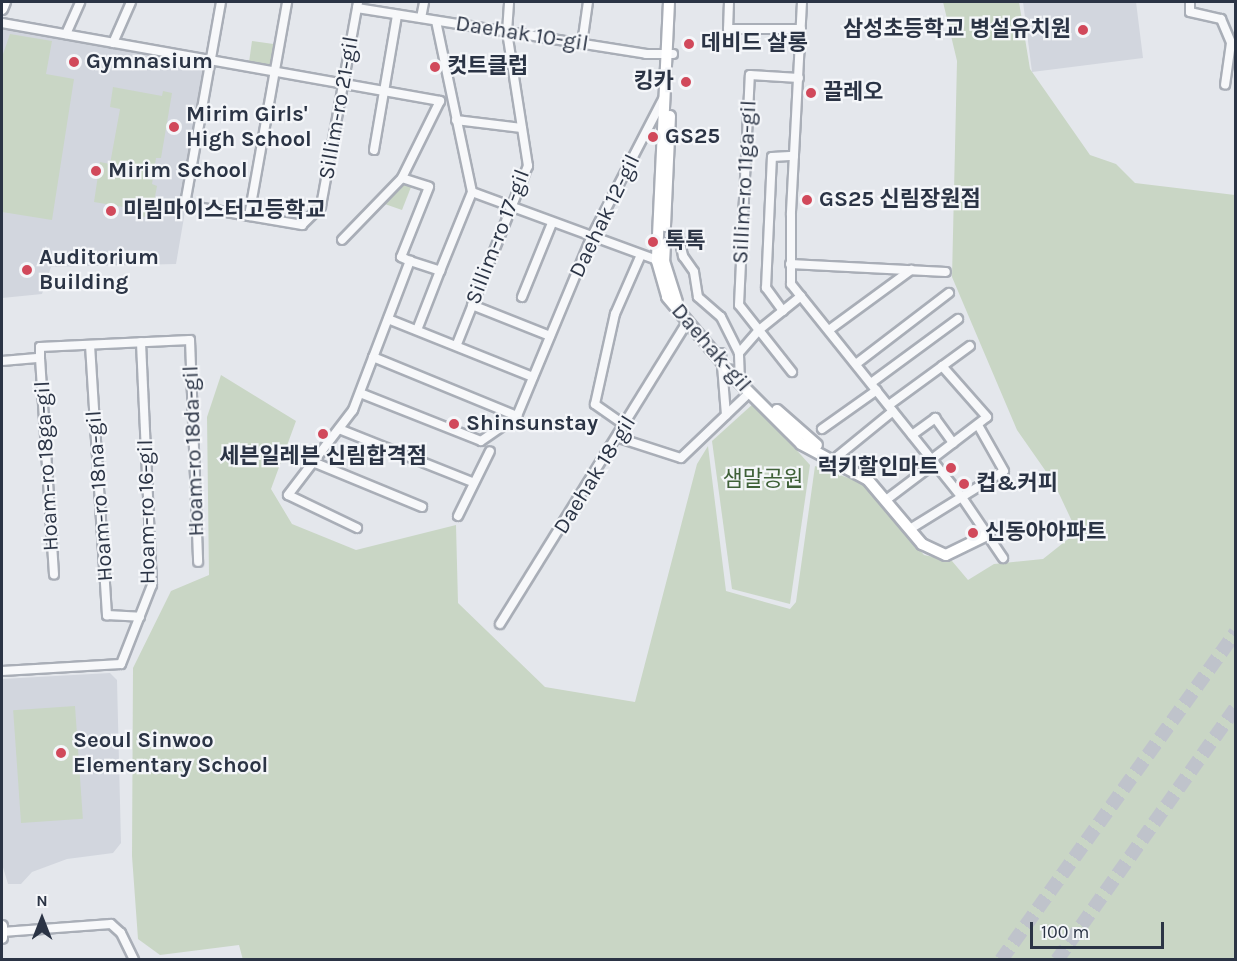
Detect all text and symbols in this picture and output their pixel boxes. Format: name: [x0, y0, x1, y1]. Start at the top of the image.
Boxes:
street label: Daehak 10-gil: [454, 10, 590, 58]
place label: 삼성초등학교 병설유치원: [843, 17, 1071, 43]
marker: 삼성초등학교 병설유치원: [1076, 23, 1090, 37]
place label: 데비드 살롱: [701, 31, 808, 57]
street label: Sillim-ro 21-gil: [313, 34, 365, 182]
marker: 데비드 살롱: [682, 37, 696, 51]
place label: Gymnasium: [86, 49, 213, 75]
place label: 컷트클럽: [447, 54, 528, 80]
marker: Gymnasium: [67, 55, 81, 69]
marker: 컷트클럽: [428, 60, 442, 74]
place label: 킹카: [634, 69, 674, 95]
marker: 킹카: [679, 75, 693, 89]
place label: 끌레오: [823, 80, 884, 106]
marker: 끌레오: [804, 86, 818, 100]
street label: Sillim-ro 11ga-gil: [728, 99, 762, 265]
place label: Mirim Girls' High School: [186, 101, 312, 152]
marker: Mirim Girls' High School: [167, 120, 181, 134]
place label: GS25: [665, 124, 720, 150]
marker: GS25: [646, 130, 660, 144]
street label: Daehak 12-gil: [564, 150, 646, 282]
place label: Mirim School: [108, 158, 248, 184]
marker: Mirim School: [89, 164, 103, 178]
street label: Sillim-ro 17-gil: [460, 166, 536, 308]
place label: GS25 신림장원점: [819, 187, 981, 213]
marker: GS25 신림장원점: [800, 193, 814, 207]
place label: 미림마이스터고등학교: [123, 198, 325, 224]
marker: 미림마이스터고등학교: [104, 204, 118, 218]
place label: 톡톡: [665, 229, 705, 255]
marker: 톡톡: [646, 235, 660, 249]
place label: Auditorium Building: [39, 244, 159, 296]
marker: Auditorium Building: [20, 263, 34, 277]
street label: Daehak-gil: [665, 298, 757, 398]
street label: Hoam-ro 18da-gil: [178, 365, 210, 537]
street label: Hoam-ro 18ga-gil: [29, 380, 65, 552]
street label: Hoam-ro 18na-gil: [81, 410, 119, 582]
place label: Shinsunstay: [466, 411, 598, 437]
street label: Daehak 18-gil: [548, 411, 642, 539]
marker: Shinsunstay: [447, 417, 461, 431]
marker: 세븐일레븐 신림합격점: [316, 427, 330, 441]
street label: Hoam-ro 16-gil: [133, 439, 161, 585]
place label: 세븐일레븐 신림합격점: [219, 444, 427, 470]
place label: 럭키할인마트: [818, 455, 939, 481]
marker: 럭키할인마트: [944, 461, 958, 475]
park label: 샘말공원: [723, 467, 803, 493]
place label: 컵&커피: [976, 471, 1058, 497]
marker: 컵&커피: [957, 477, 971, 491]
place label: 신동아아파트: [985, 520, 1106, 546]
marker: 신동아아파트: [966, 526, 980, 540]
place label: Seoul Sinwoo Elementary School: [73, 727, 268, 778]
marker: Seoul Sinwoo Elementary School: [54, 746, 68, 760]
north arrow: [12, 889, 72, 949]
text: N: [36, 891, 48, 910]
scale bar: [1033, 910, 1166, 948]
text: 100 m: [1041, 921, 1089, 943]

